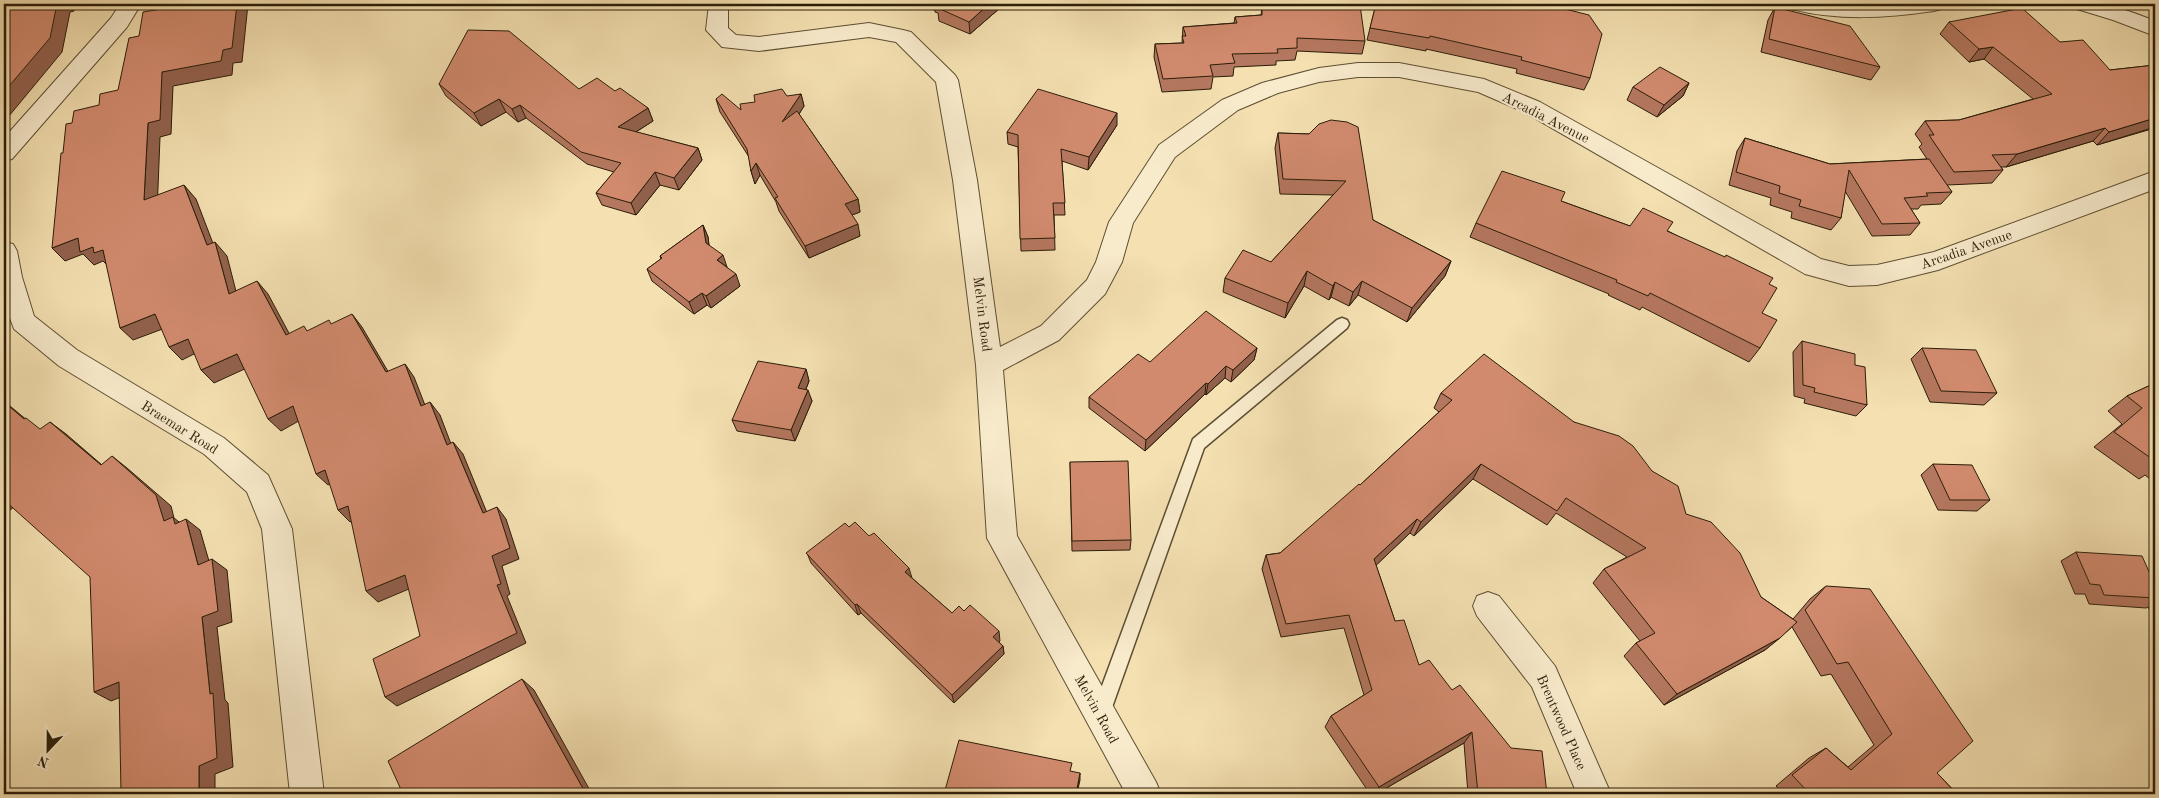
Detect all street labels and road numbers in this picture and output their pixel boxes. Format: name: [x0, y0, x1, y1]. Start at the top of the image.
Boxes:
street label: Arcadia Avenue: [1500, 90, 1591, 146]
street label: Arcadia Avenue: [1919, 228, 2014, 272]
street label: Melvin Road: [970, 276, 994, 353]
street label: Braemar Road: [139, 399, 220, 457]
street label: Melvin Road: [1072, 673, 1121, 746]
street label: Brentwood Place: [1534, 673, 1588, 772]

